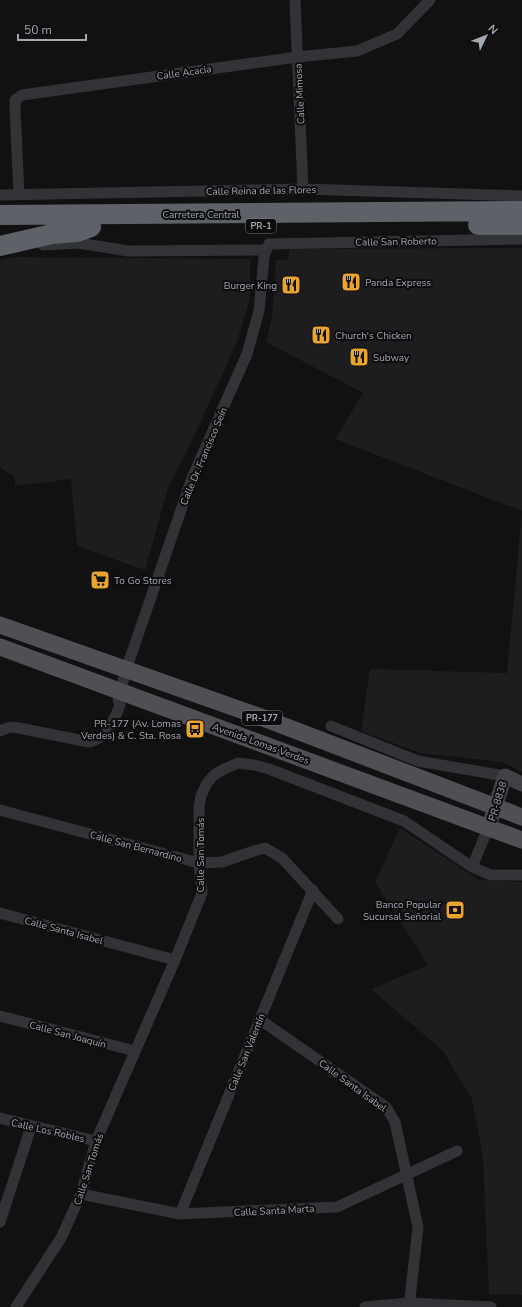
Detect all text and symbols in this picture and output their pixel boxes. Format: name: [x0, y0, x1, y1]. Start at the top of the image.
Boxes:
scale bar: [18, 16, 86, 42]
north arrow: [466, 16, 506, 56]
text: N: [485, 21, 501, 38]
text: 50 m: [24, 22, 52, 38]
street label: Calle Acacia: [156, 62, 212, 84]
street label: Calle Mimosa: [291, 63, 309, 125]
street label: Calle Reina de las Flores: [206, 183, 316, 199]
street label: Carretera Central: [162, 208, 240, 222]
road number: PR-1: [246, 219, 276, 233]
street label: Calle San Roberto: [355, 234, 437, 250]
restaurant icon: Panda Express: [340, 271, 362, 293]
restaurant icon: Burger King: [280, 274, 302, 296]
place label: Panda Express: [365, 276, 431, 290]
place label: Burger King: [224, 279, 277, 293]
restaurant icon: Church's Chicken: [310, 324, 332, 346]
place label: Church's Chicken: [335, 329, 412, 343]
restaurant icon: Subway: [348, 346, 370, 368]
place label: Subway: [373, 351, 410, 365]
street label: Calle Dr. Francisco Seín: [177, 405, 231, 507]
supermarket icon: To Go Stores: [89, 569, 111, 591]
place label: To Go Stores: [114, 574, 172, 588]
road number: PR-177: [242, 711, 282, 725]
place label: PR-177 (Av. Lomas Verdes) & C. Sta. Rosa: [80, 717, 181, 743]
bus stop icon: PR-177 (Av. Lomas Verdes) & C. Sta. Rosa: [184, 718, 206, 740]
street label: Avenida Lomas Verdes: [210, 720, 311, 768]
street label: PR-8838: [485, 780, 511, 823]
street label: Calle San Tomás: [194, 817, 208, 892]
street label: Calle San Bernardino: [88, 828, 184, 866]
place label: Banco Popular Sucursal Señorial: [363, 898, 441, 924]
bank icon: Banco Popular Sucursal Señorial: [444, 899, 466, 921]
street label: Calle Santa Isabel: [23, 914, 105, 948]
street label: Calle San Valentín: [225, 1012, 269, 1093]
street label: Calle San Joaquín: [28, 1018, 108, 1052]
street label: Calle Santa Isabel: [316, 1056, 389, 1115]
street label: Calle Los Robles: [10, 1116, 86, 1146]
street label: Calle San Tomás: [71, 1131, 107, 1207]
street label: Calle Santa Marta: [233, 1202, 315, 1220]

